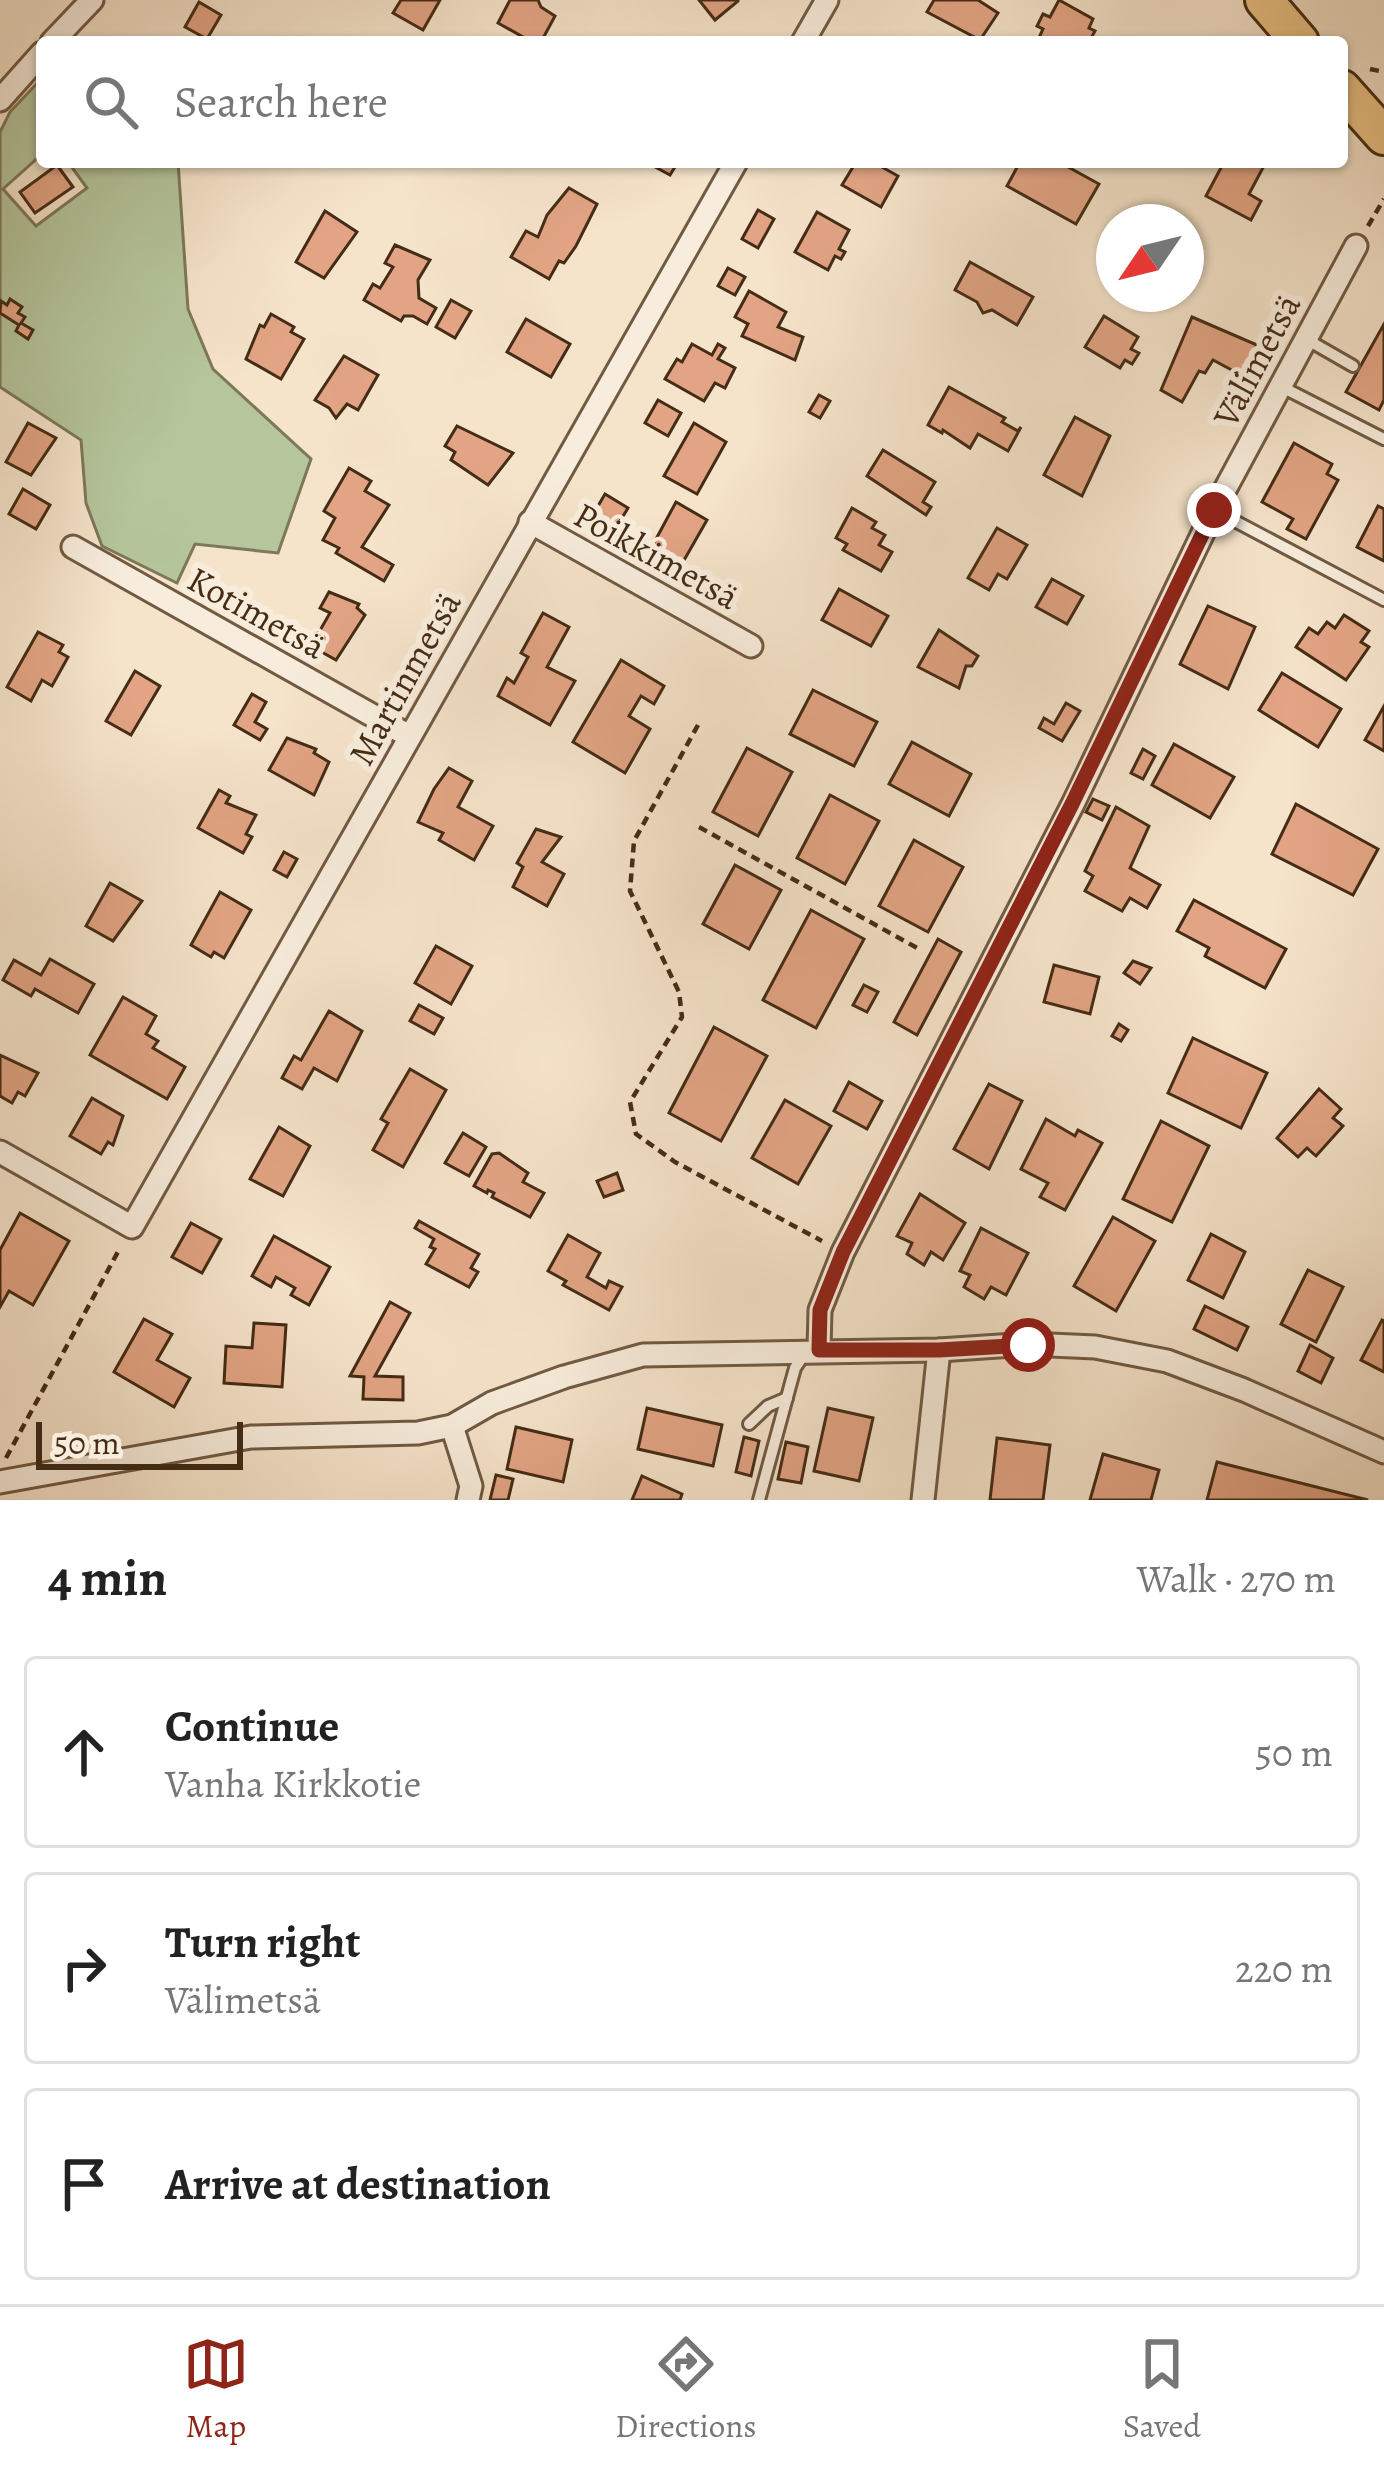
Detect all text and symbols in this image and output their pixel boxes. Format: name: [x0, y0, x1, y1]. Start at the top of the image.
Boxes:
search box: [36, 36, 1348, 168]
icon: search: [78, 69, 144, 135]
text: Search here: [174, 71, 388, 133]
north arrow: [1096, 204, 1204, 312]
street label: Välimetsä: [1201, 285, 1312, 436]
route end: [1187, 483, 1241, 537]
street label: Poikkimetsä: [566, 490, 748, 621]
street label: Kotimetsä: [179, 554, 335, 671]
street label: Martinmetsä: [337, 582, 472, 774]
route start: [1001, 1318, 1055, 1372]
scale bar: [36, 1416, 243, 1469]
text: 50 m: [54, 1420, 120, 1465]
text: 4 min: [48, 1543, 167, 1613]
text: Walk · 270 m: [1137, 1552, 1336, 1605]
text: Continue: [165, 1695, 339, 1757]
icon: ahead: [51, 1719, 117, 1785]
text: 50 m: [1255, 1726, 1333, 1779]
text: Vanha Kirkkotie: [165, 1757, 421, 1810]
text: Turn right: [165, 1911, 360, 1973]
icon: right: [51, 1935, 117, 2001]
text: 220 m: [1235, 1942, 1333, 1995]
text: Välimetsä: [165, 1973, 321, 2026]
icon: arrive: [51, 2151, 117, 2217]
text: Arrive at destination: [165, 2153, 551, 2215]
tab: Map: [183, 2331, 249, 2448]
tab: Directions: [615, 2331, 757, 2448]
tab: Saved: [1123, 2331, 1201, 2448]

